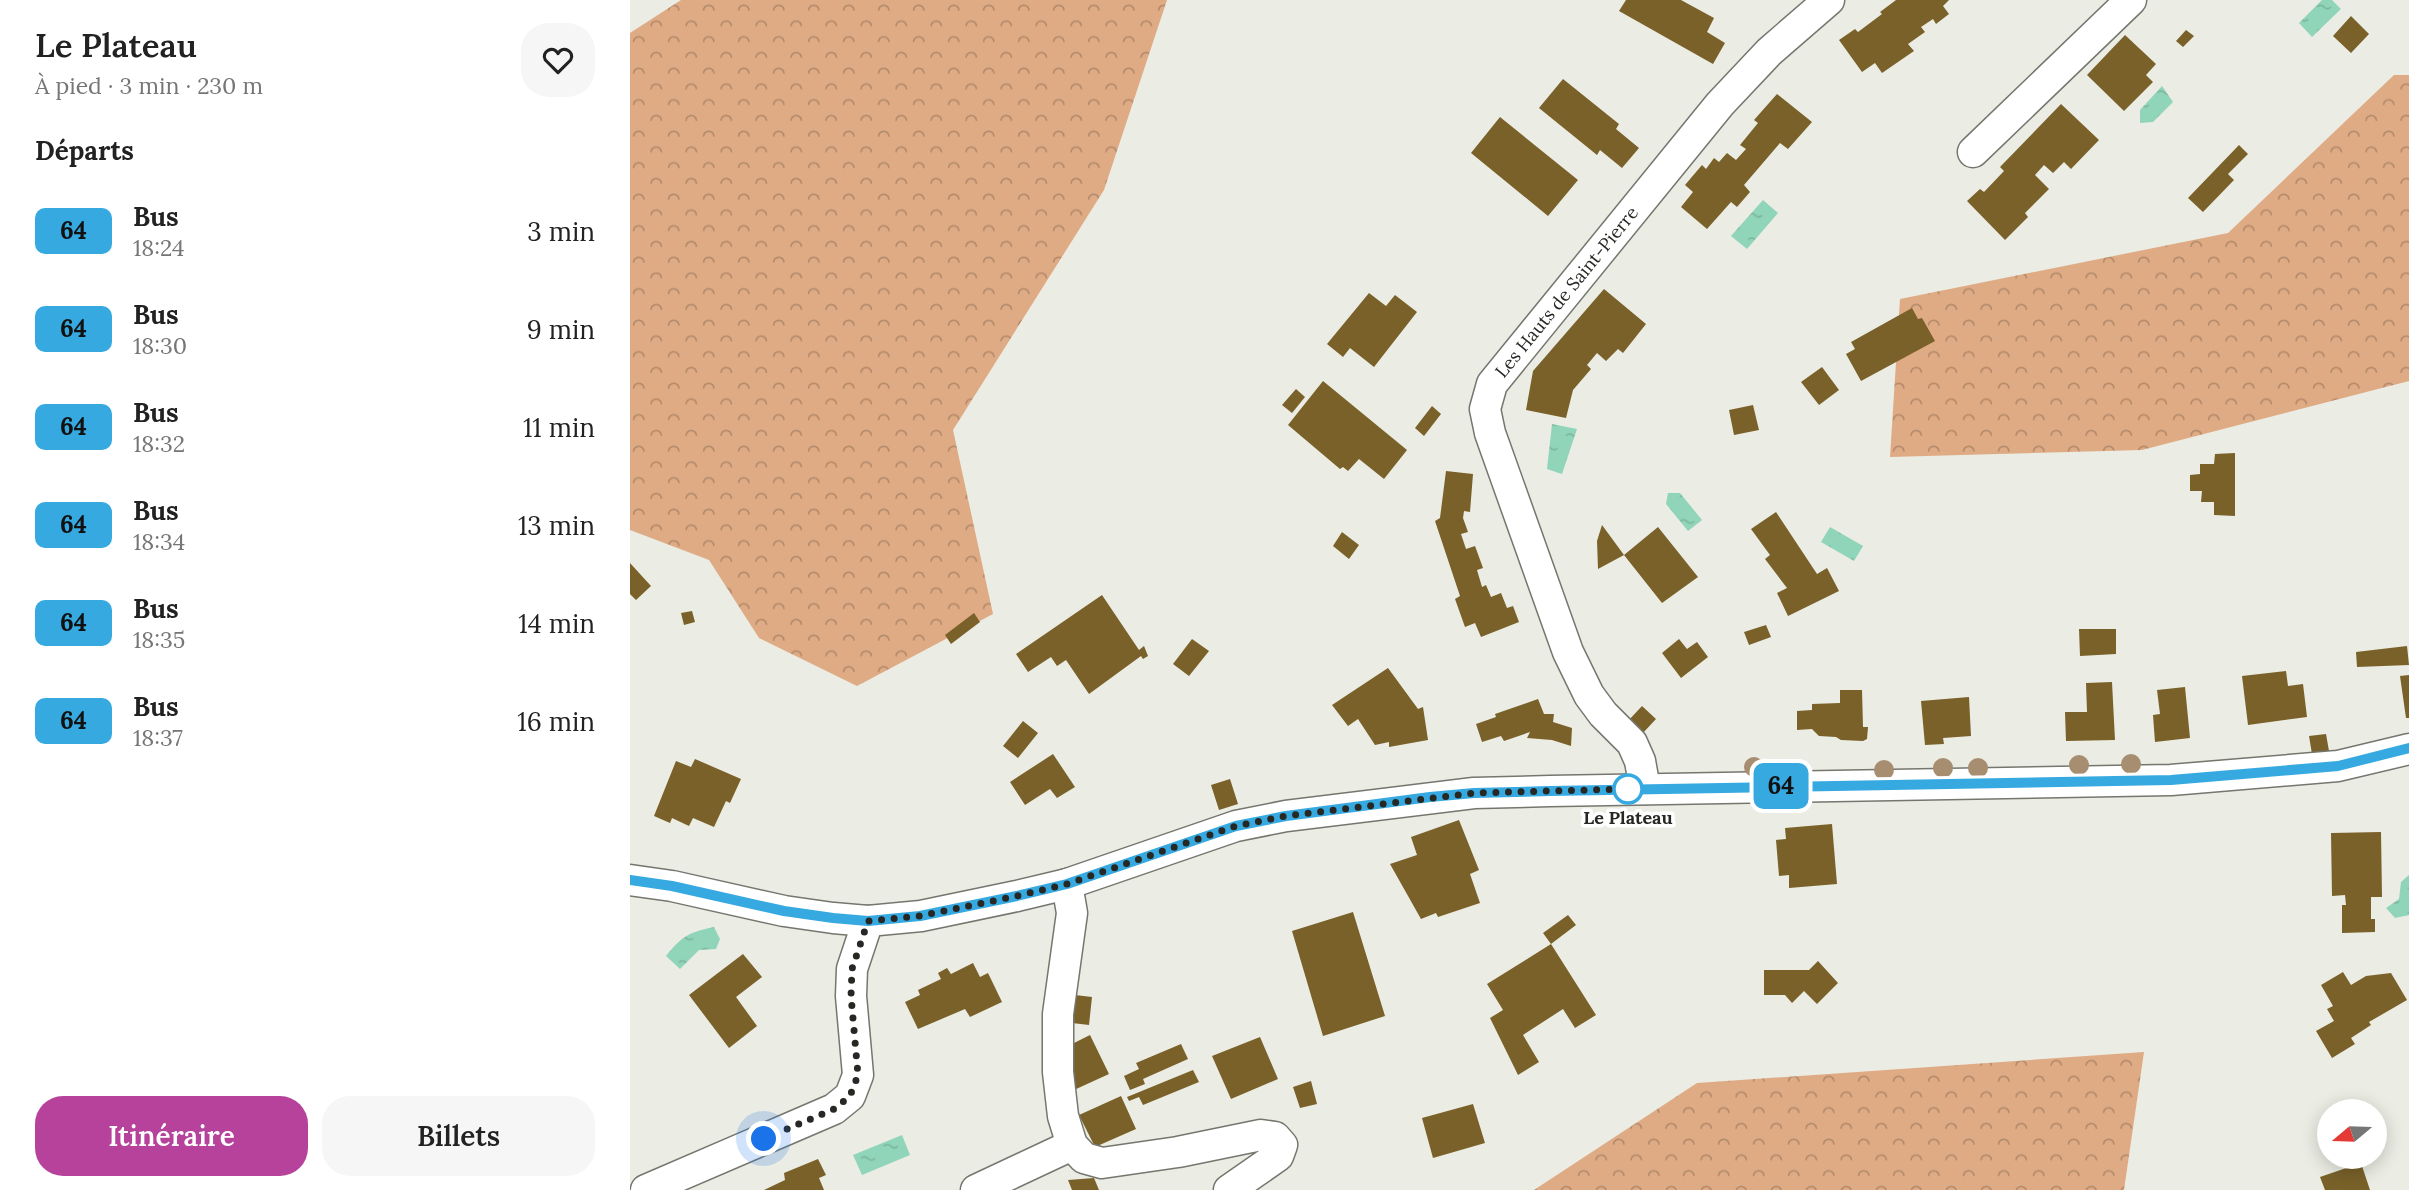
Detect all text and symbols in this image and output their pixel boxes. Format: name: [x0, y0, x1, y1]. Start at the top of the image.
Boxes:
button: heart: [521, 23, 595, 97]
text: Le Plateau: [35, 24, 197, 66]
text: À pied · 3 min · 230 m: [35, 71, 263, 100]
text: Départs: [35, 134, 134, 167]
text: Bus: [133, 200, 179, 233]
street label: Les Hauts de Saint-Pierre: [1490, 201, 1643, 382]
text: 64: [60, 215, 87, 246]
text: 3 min: [527, 215, 595, 248]
text: 18:24: [133, 233, 184, 262]
text: Bus: [133, 298, 179, 331]
text: 64: [60, 313, 87, 344]
text: 9 min: [527, 313, 595, 346]
text: 18:30: [133, 331, 187, 360]
text: Bus: [133, 396, 179, 429]
text: 64: [60, 411, 87, 442]
text: 11 min: [523, 411, 595, 444]
text: 18:32: [133, 429, 185, 458]
text: Bus: [133, 494, 179, 527]
text: 64: [60, 509, 87, 540]
text: 13 min: [518, 509, 595, 542]
text: 18:34: [133, 527, 185, 556]
text: Bus: [133, 592, 179, 625]
text: 64: [60, 607, 87, 638]
text: 14 min: [518, 607, 595, 640]
text: 18:35: [133, 625, 185, 654]
text: Bus: [133, 690, 179, 723]
text: 64: [60, 705, 87, 736]
text: 16 min: [517, 705, 595, 738]
text: 18:37: [133, 723, 183, 752]
line badge: 64: [1750, 763, 1812, 809]
text: 64: [1768, 770, 1794, 801]
marker: Le Plateau: [1613, 774, 1643, 804]
place label: Le Plateau: [1583, 806, 1673, 829]
button: Itinéraire: [35, 1096, 308, 1176]
button: Billets: [322, 1096, 595, 1176]
north arrow: [2317, 1099, 2387, 1169]
map controls: [2317, 1099, 2387, 1169]
your location: [746, 1121, 781, 1156]

